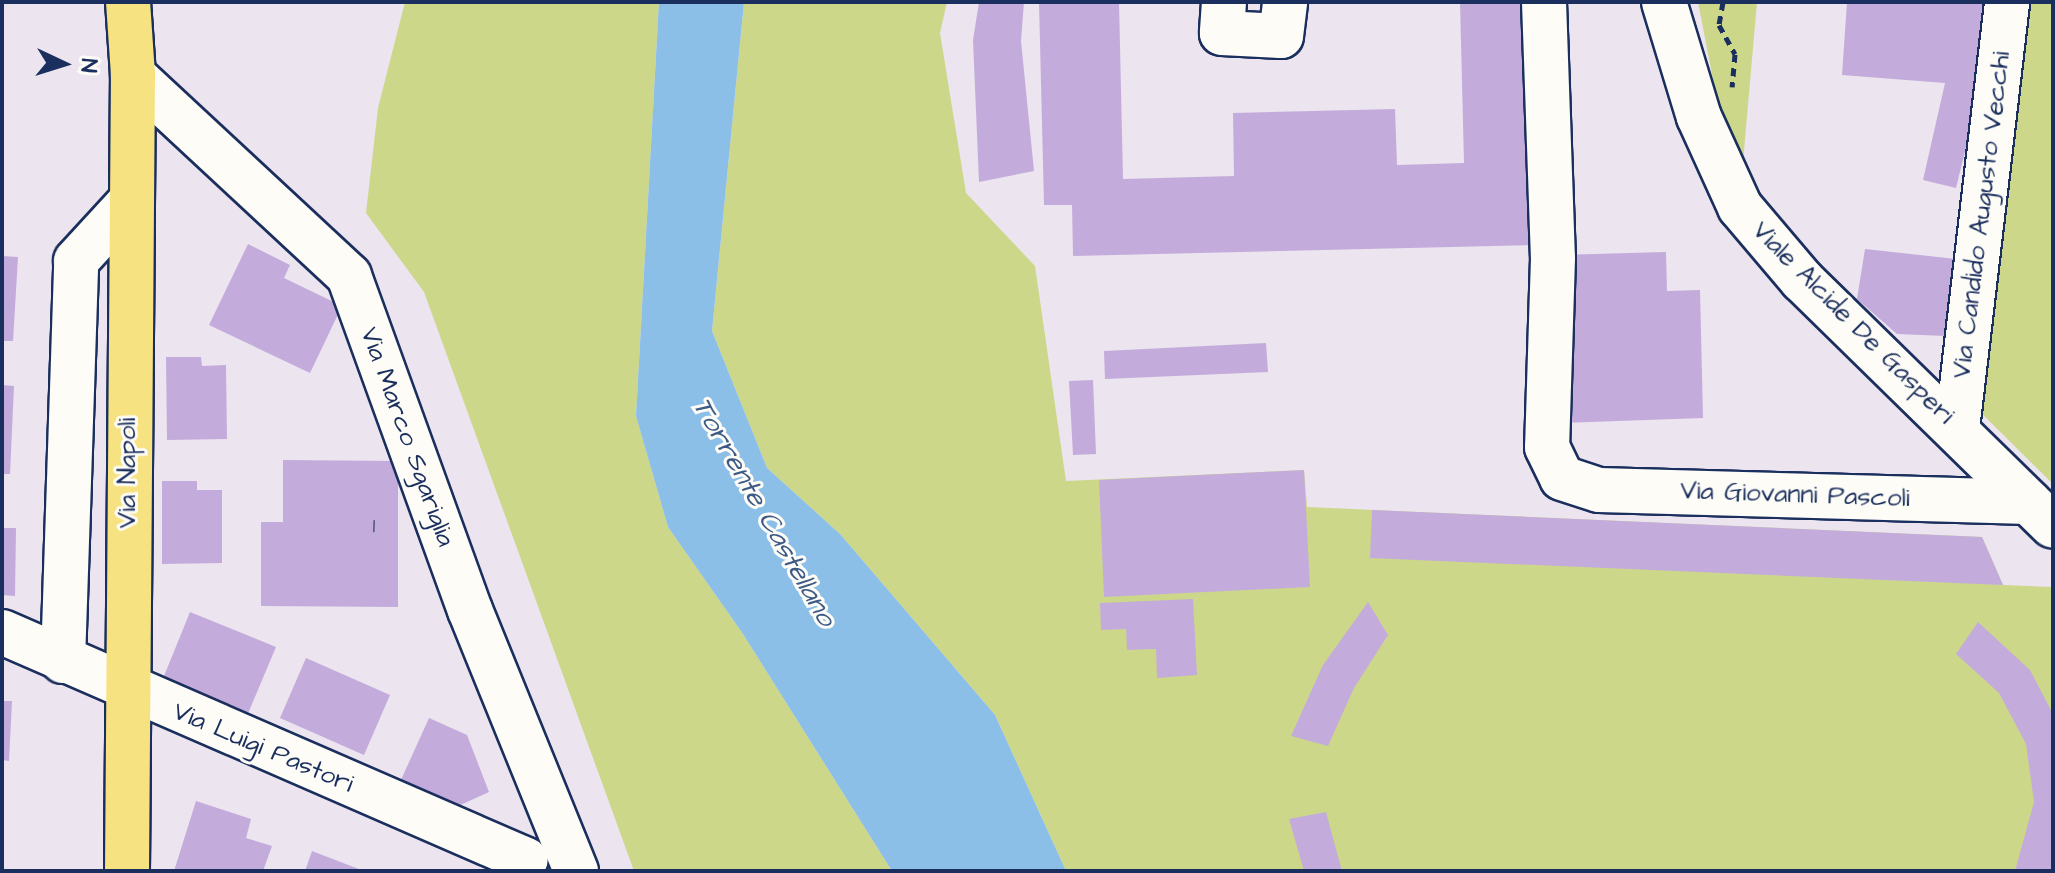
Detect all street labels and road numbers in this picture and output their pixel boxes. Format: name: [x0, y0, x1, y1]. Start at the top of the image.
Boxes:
street label: Via Candido Augusto Vecchi: [1946, 50, 2018, 380]
street label: Viale Alcide De Gasperi: [1745, 215, 1961, 431]
street label: Via Marco Sgariglia: [353, 323, 461, 551]
street label: Via Napoli: [112, 418, 144, 528]
street label: Via Giovanni Pascoli: [1680, 475, 1910, 515]
street label: Via Luigi Pastori: [168, 696, 358, 800]

